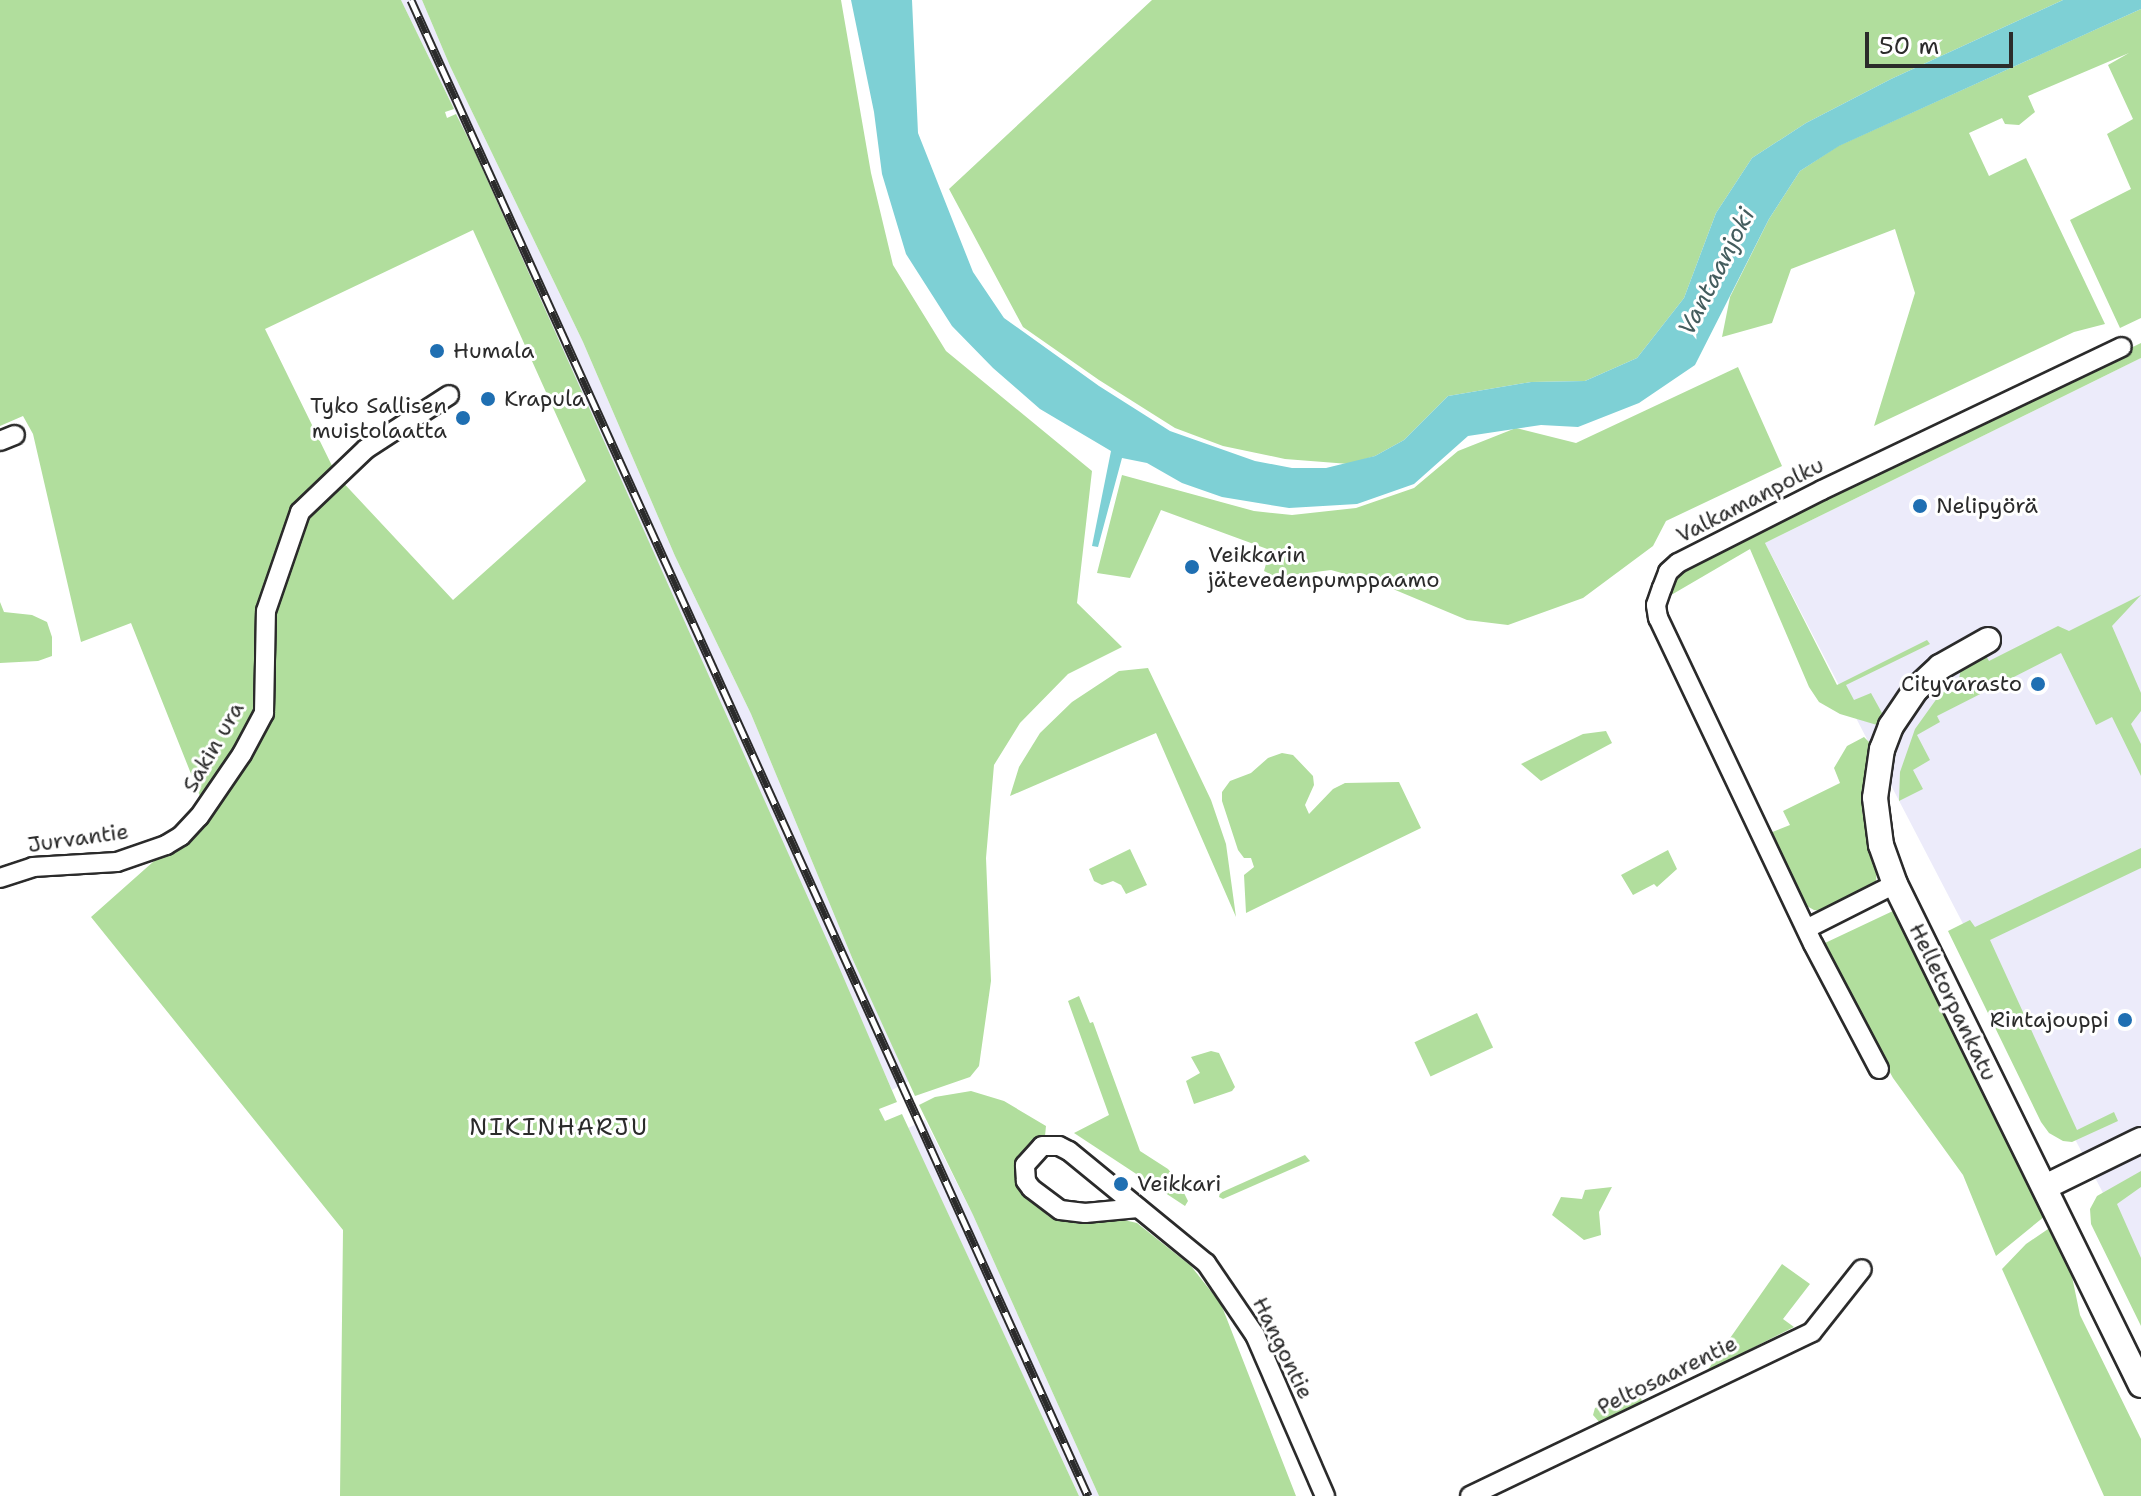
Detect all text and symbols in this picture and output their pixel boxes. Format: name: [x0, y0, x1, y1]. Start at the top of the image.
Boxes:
scale bar: [1869, 16, 2017, 66]
text: 50 m: [1879, 30, 1939, 62]
water label: Vantaanjoki: [1673, 203, 1761, 341]
place label: Humala: [453, 338, 534, 364]
marker: Humala: [428, 342, 446, 360]
place label: Krapula: [504, 386, 585, 412]
marker: Krapula: [479, 390, 497, 408]
place label: Tyko Sallisen muistolaatta: [310, 392, 447, 444]
marker: Tyko Sallisen muistolaatta: [454, 409, 472, 427]
street label: Valkamanpolku: [1672, 451, 1828, 549]
place label: Nelipyörä: [1936, 493, 2038, 519]
marker: Nelipyörä: [1911, 497, 1929, 515]
place label: Veikkarin jätevedenpumppaamo: [1208, 541, 1440, 592]
marker: Veikkarin jätevedenpumppaamo: [1183, 558, 1201, 576]
place label: Cityvarasto: [1901, 671, 2022, 697]
marker: Cityvarasto: [2029, 675, 2047, 693]
street label: Sakin ura: [177, 697, 249, 797]
street label: Jurvantie: [26, 818, 130, 858]
street label: Helletorpankatu: [1903, 919, 2003, 1085]
place label: Rintajouppi: [1990, 1007, 2109, 1033]
marker: Rintajouppi: [2116, 1011, 2134, 1029]
district label: NIKINHARJU: [469, 1114, 649, 1142]
place label: Veikkari: [1137, 1171, 1222, 1197]
marker: Veikkari: [1112, 1175, 1130, 1193]
street label: Hangontie: [1247, 1293, 1319, 1403]
street label: Peltosaarentie: [1593, 1330, 1741, 1420]

